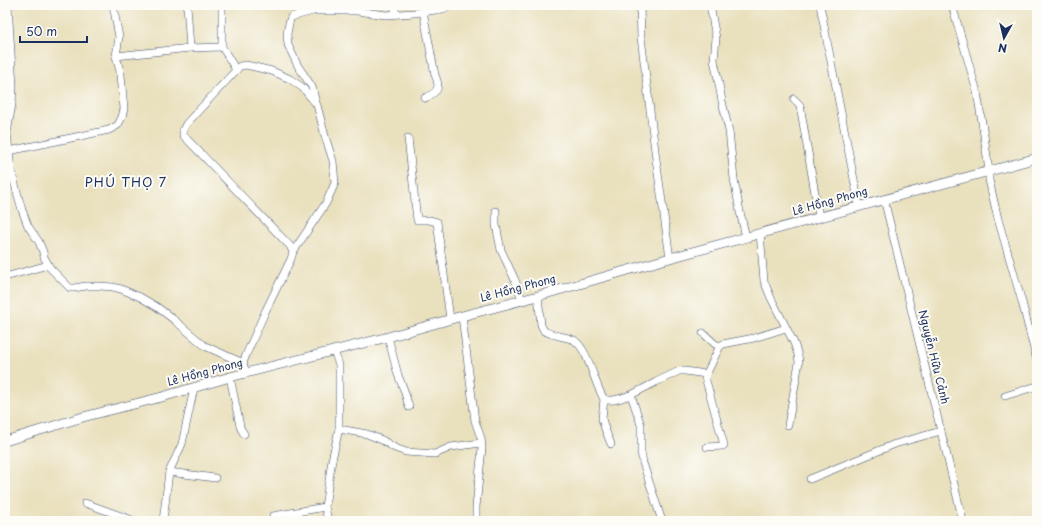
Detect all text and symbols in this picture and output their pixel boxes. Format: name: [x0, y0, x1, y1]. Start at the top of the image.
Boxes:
scale bar: [20, 18, 87, 44]
north arrow: [984, 18, 1024, 58]
text: 50 m: [26, 22, 57, 40]
text: N: [997, 39, 1008, 57]
district label: PHÚ THỌ 7: [85, 172, 167, 191]
street label: Lê Hồng Phong: [790, 182, 870, 219]
street label: Lê Hồng Phong: [478, 269, 558, 306]
street label: Nguyễn Hữu Cảnh: [915, 308, 954, 406]
street label: Lê Hồng Phong: [165, 353, 245, 390]

